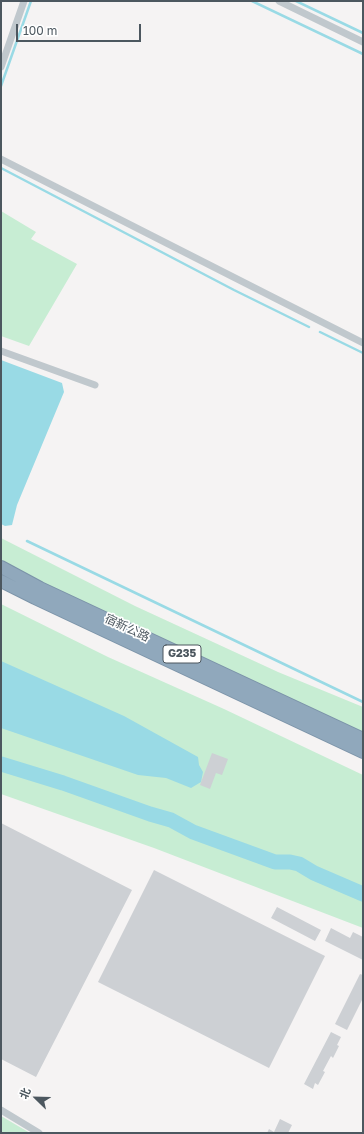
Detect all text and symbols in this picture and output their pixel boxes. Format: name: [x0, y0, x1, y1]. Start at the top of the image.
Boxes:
scale bar: [18, 16, 143, 42]
text: 100 m: [23, 23, 57, 38]
street label: 宿新公路: [102, 611, 152, 645]
road number: G235: [163, 645, 201, 663]
north arrow: [16, 1078, 56, 1118]
text: 北: [16, 1086, 33, 1101]

